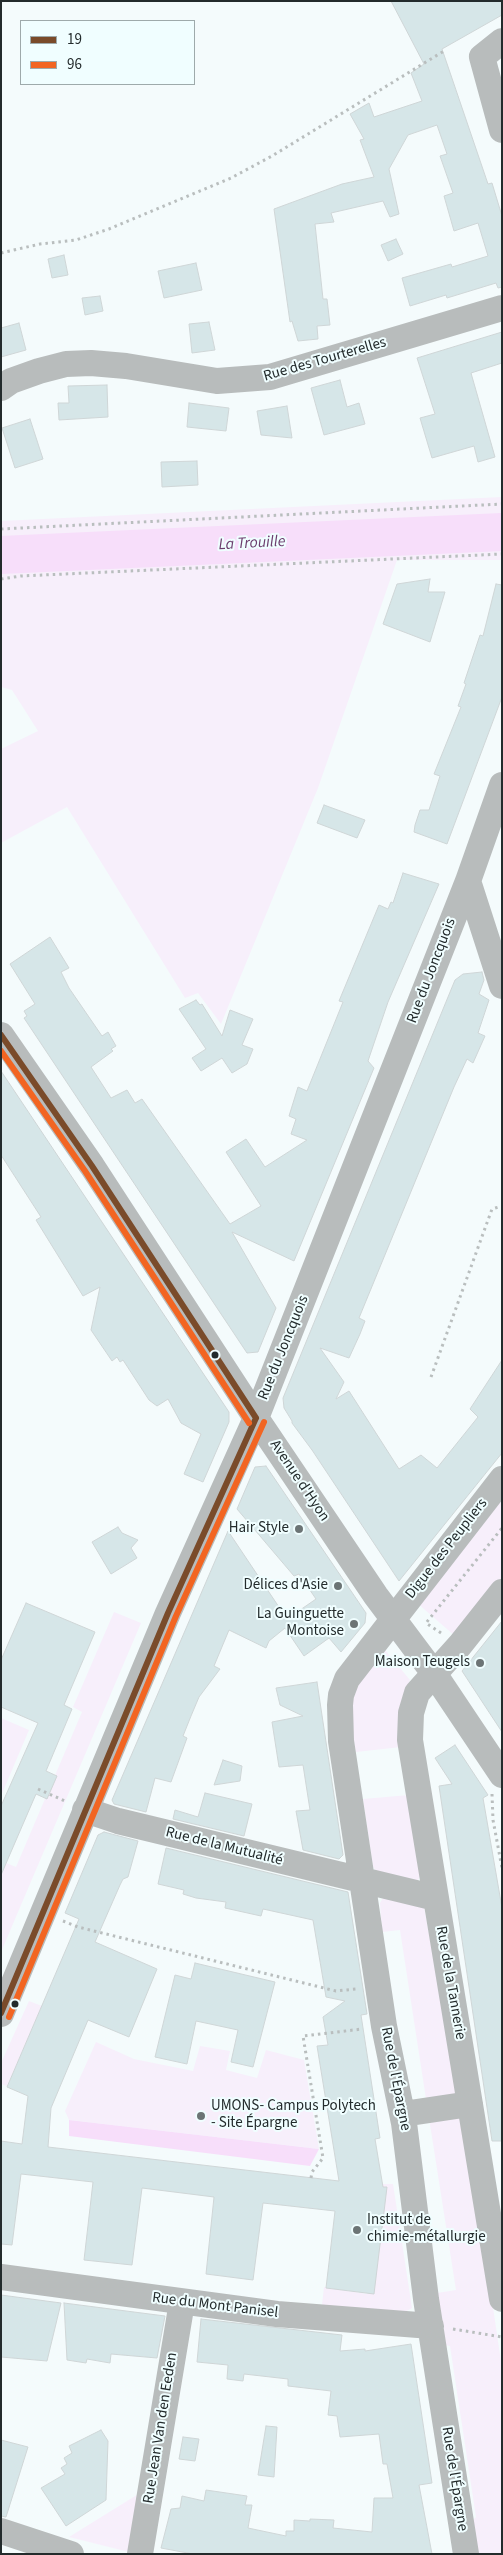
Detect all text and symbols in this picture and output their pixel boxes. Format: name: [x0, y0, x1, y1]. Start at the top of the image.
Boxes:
legend: [20, 20, 195, 85]
text: 19: [67, 29, 82, 50]
text: 96: [67, 54, 82, 75]
street label: Rue des Tourterelles: [262, 334, 388, 386]
water label: La Trouille: [218, 533, 286, 555]
street label: Rue du Joncquois: [404, 916, 460, 1026]
street label: Rue du Joncquois: [255, 1293, 313, 1403]
unlabelled marker: [210, 1350, 220, 1360]
street label: Avenue d'Hyon: [265, 1437, 333, 1525]
street label: Digue des Peupliers: [402, 1495, 492, 1603]
place label: Hair Style: [229, 1520, 289, 1538]
marker: Hair Style: [293, 1523, 305, 1535]
place label: Délices d'Asie: [243, 1577, 328, 1595]
marker: Délices d'Asie: [332, 1580, 344, 1592]
place label: La Guinguette Montoise: [257, 1606, 344, 1641]
marker: La Guinguette Montoise: [348, 1618, 360, 1630]
place label: Maison Teugels: [375, 1654, 470, 1672]
marker: Maison Teugels: [474, 1657, 486, 1669]
street label: Rue de la Mutualité: [164, 1824, 284, 1870]
street label: Rue de la Tannerie: [431, 1925, 469, 2041]
unlabelled marker: [10, 1999, 20, 2009]
street label: Rue de l'Épargne: [376, 2026, 414, 2132]
place label: UMONS- Campus Polytech - Site Épargne: [211, 2098, 376, 2133]
marker: UMONS- Campus Polytech - Site Épargne: [195, 2110, 207, 2122]
place label: Institut de chimie-métallurgie: [367, 2212, 486, 2247]
marker: Institut de chimie-métallurgie: [351, 2224, 363, 2236]
street label: Rue du Mont Panisel: [151, 2289, 279, 2323]
street label: Rue Jean Van den Eeden: [140, 2351, 182, 2505]
street label: Rue de l'Épargne: [437, 2426, 471, 2532]

